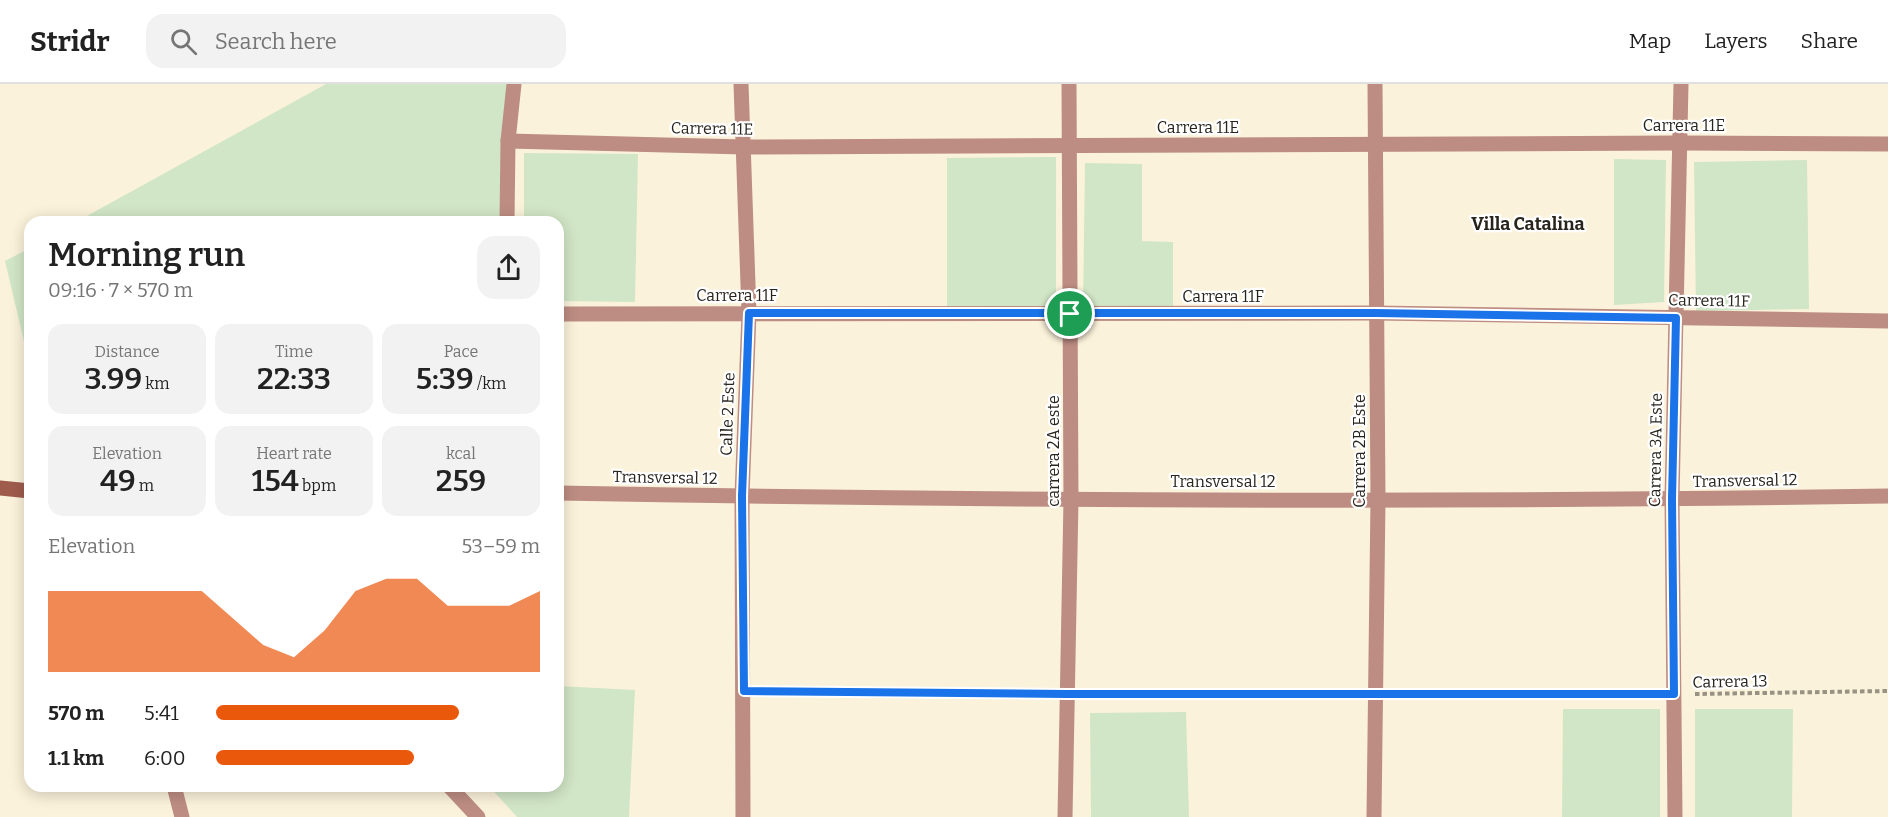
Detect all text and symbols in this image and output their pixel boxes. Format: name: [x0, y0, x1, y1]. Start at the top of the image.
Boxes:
search box: [146, 14, 566, 68]
text: Stridr: [30, 25, 110, 58]
icon: search: [167, 25, 200, 58]
text: Search here: [215, 28, 337, 55]
text: Map: [1629, 28, 1671, 54]
text: Layers: [1704, 28, 1768, 54]
text: Share: [1801, 28, 1858, 54]
street label: Carrera 11E: [1643, 116, 1725, 135]
street label: Carrera 11E: [671, 118, 753, 139]
street label: Carrera 11E: [1157, 118, 1239, 137]
district label: Villa Catalina: [1471, 213, 1585, 235]
text: Morning run: [48, 235, 245, 275]
button: share: [477, 236, 540, 299]
text: 09:16 · 7 × 570 m: [48, 278, 193, 302]
street label: Carrera 11F: [696, 286, 778, 305]
street label: Carrera 11F: [1182, 287, 1264, 306]
pin: [1044, 288, 1095, 339]
street label: Carrera 11F: [1668, 290, 1750, 311]
icon: arrive: [1053, 297, 1086, 330]
text: Distance: [95, 342, 159, 361]
text: Time: [275, 342, 313, 361]
text: Pace: [444, 342, 478, 361]
text: 3.99: [85, 361, 142, 397]
text: 22:33: [257, 361, 331, 397]
text: 5:39: [416, 361, 474, 397]
street label: Calle 2 Este: [717, 372, 738, 456]
text: km: [142, 374, 169, 393]
text: /km: [474, 374, 506, 393]
street label: Carrera 3A Este: [1645, 393, 1666, 507]
street label: Carrera 2B Este: [1350, 394, 1369, 508]
street label: carrera 2A este: [1044, 395, 1063, 507]
text: Elevation: [92, 444, 162, 463]
text: Heart rate: [256, 444, 332, 463]
text: kcal: [446, 444, 476, 463]
text: 49: [100, 463, 136, 499]
text: 154: [252, 463, 299, 499]
text: 259: [436, 463, 486, 499]
street label: Transversal 12: [612, 467, 718, 488]
street label: Transversal 12: [1692, 470, 1798, 491]
street label: Transversal 12: [1171, 472, 1275, 491]
text: m: [136, 476, 154, 495]
text: bpm: [299, 476, 336, 495]
text: Elevation: [48, 534, 135, 558]
text: 53–59 m: [461, 534, 540, 558]
street label: Carrera 13: [1692, 671, 1768, 692]
text: 570 m: [48, 701, 104, 725]
text: 5:41: [144, 701, 179, 725]
text: 1.1 km: [48, 746, 104, 770]
text: 6:00: [144, 746, 186, 770]

